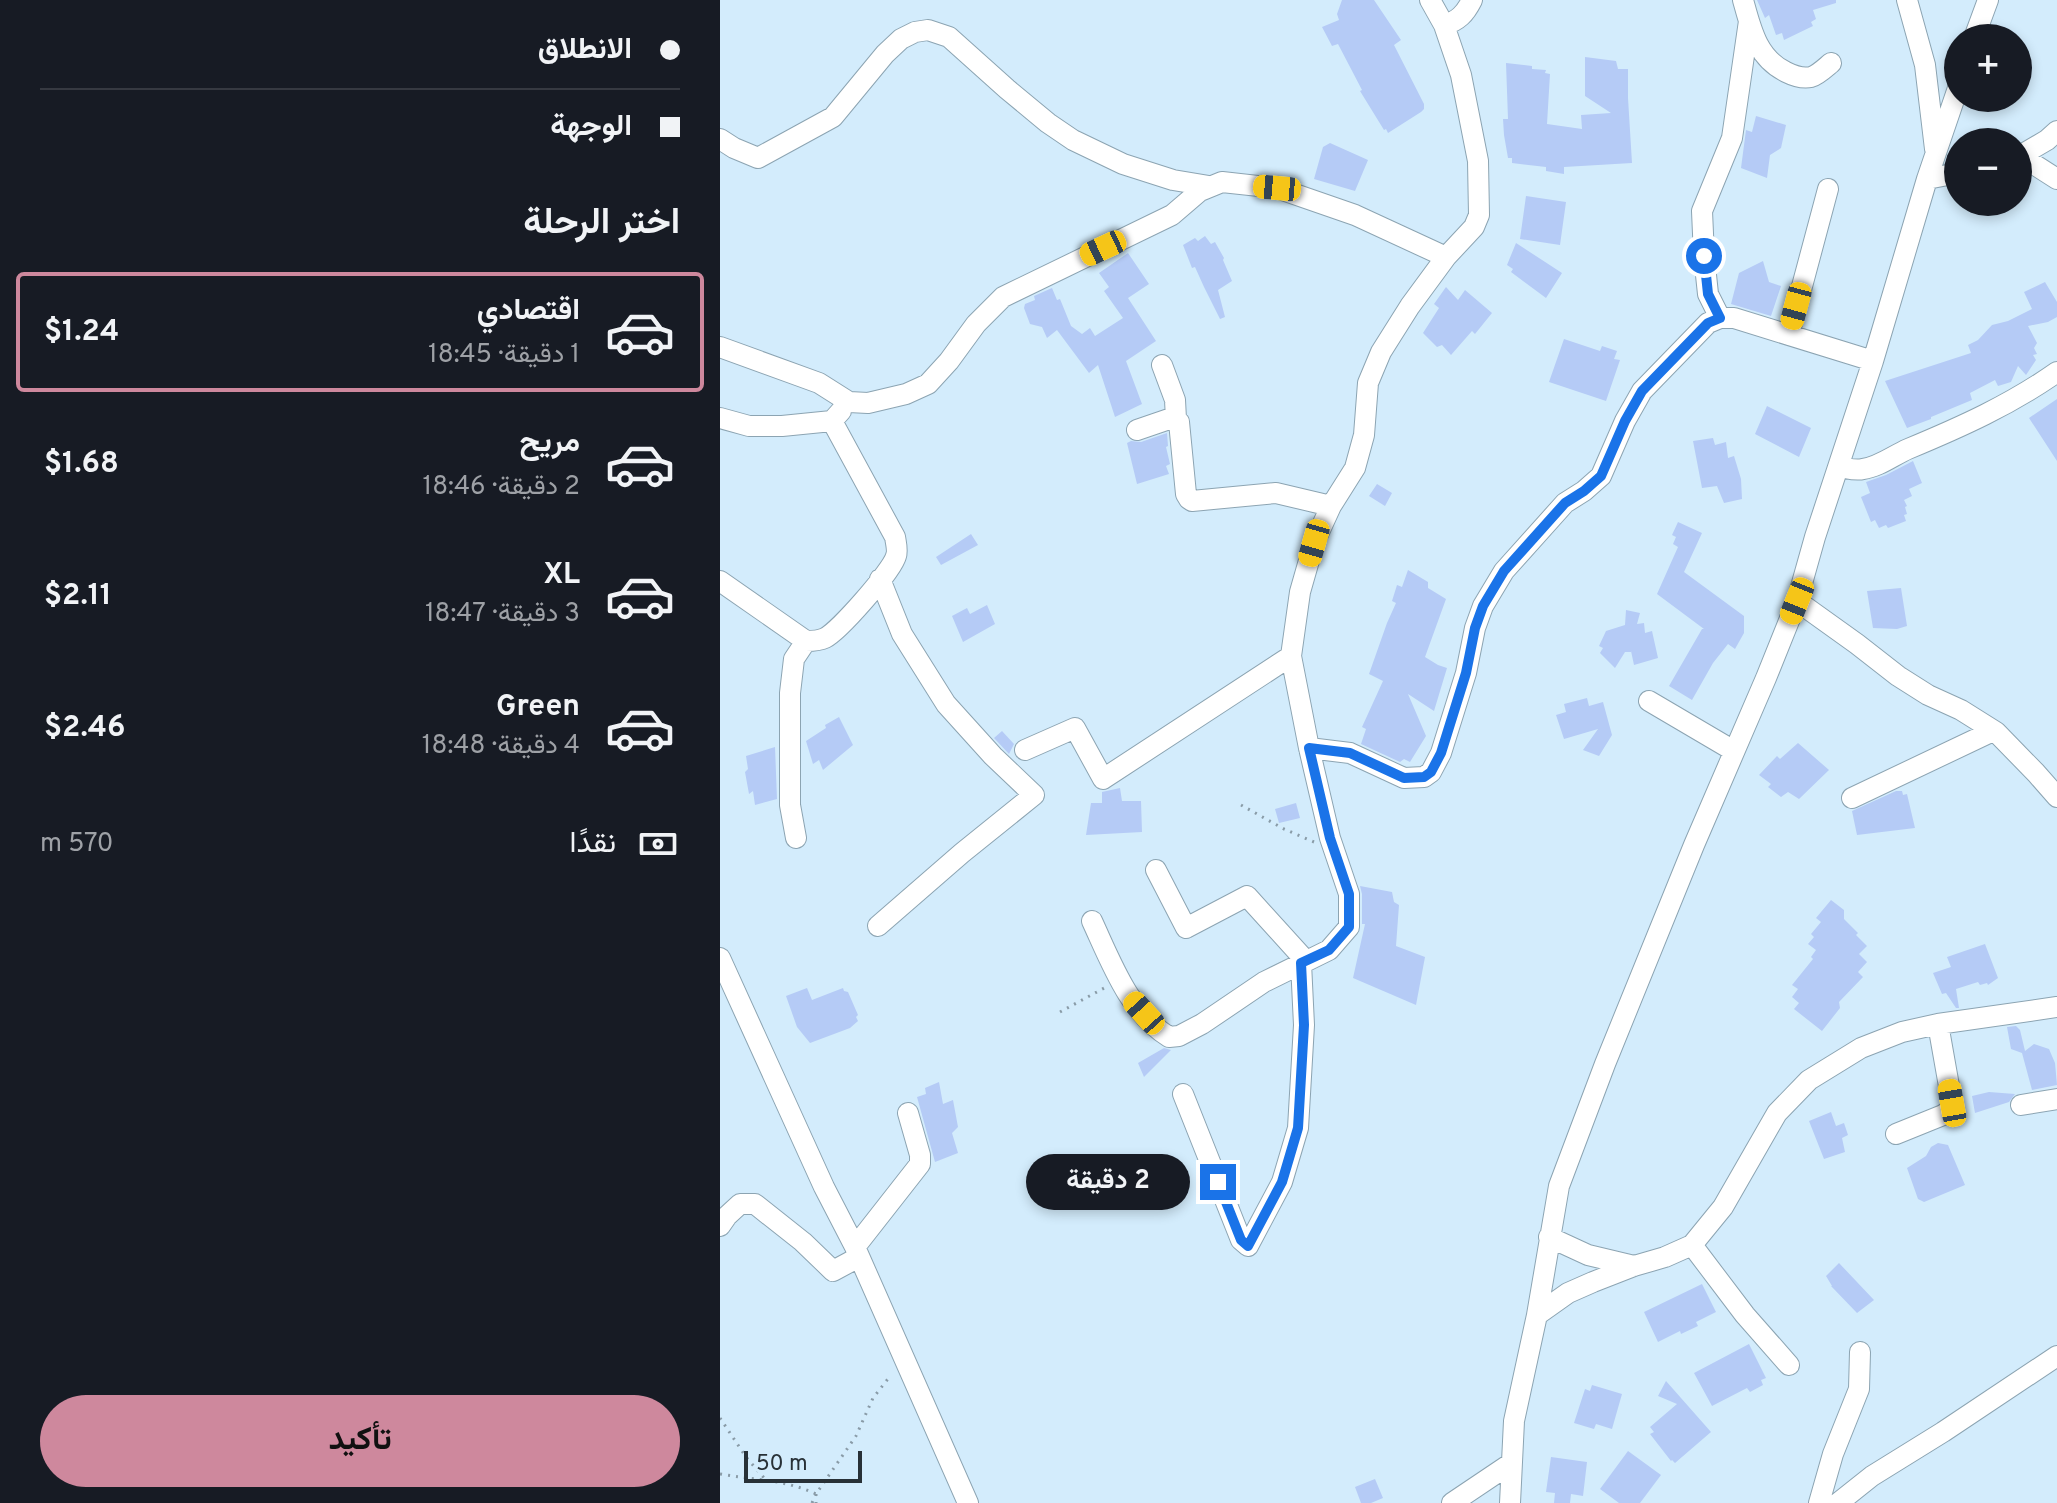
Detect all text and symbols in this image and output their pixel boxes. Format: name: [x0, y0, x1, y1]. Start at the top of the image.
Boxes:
map controls: [1944, 24, 2032, 216]
button: +: [1944, 24, 2032, 112]
text: الانطلاق: [538, 32, 632, 69]
text: الوجهة: [550, 109, 632, 146]
button: −: [1944, 128, 2032, 216]
car: [1252, 174, 1302, 202]
text: اختر الرحلة: [523, 201, 680, 247]
car: [1076, 227, 1130, 269]
route start: [1686, 238, 1722, 274]
car: [1778, 280, 1814, 332]
text: اقتصادي: [477, 293, 580, 330]
icon: car: [604, 296, 676, 368]
text: $1.24: [44, 314, 119, 351]
text: 1 دقيقة · 18:45: [428, 339, 580, 372]
text: مريح: [520, 425, 580, 462]
icon: car: [604, 428, 676, 500]
text: $1.68: [44, 446, 119, 483]
text: 2 دقيقة · 18:46: [422, 471, 580, 504]
car: [1296, 517, 1332, 569]
text: XL: [543, 557, 580, 594]
icon: car: [604, 560, 676, 632]
car: [1777, 574, 1817, 628]
text: $2.11: [44, 578, 112, 615]
text: 3 دقيقة · 18:47: [425, 598, 580, 631]
text: Green: [496, 689, 580, 726]
icon: car: [604, 692, 676, 764]
text: $2.46: [44, 710, 125, 747]
text: 4 دقيقة · 18:48: [422, 730, 580, 763]
icon: cash: [636, 822, 680, 866]
text: نقدًا: [570, 826, 616, 863]
text: 570 m: [40, 828, 114, 861]
car: [1119, 987, 1169, 1039]
car: [1936, 1077, 1968, 1129]
callout: 2 دقيقة: [1026, 1154, 1190, 1210]
route end: [1200, 1164, 1236, 1200]
text: 2 دقيقة: [1066, 1165, 1150, 1198]
button: تأكيد: [40, 1395, 680, 1487]
scale bar: [744, 1447, 862, 1483]
text: 50 m: [756, 1451, 808, 1478]

